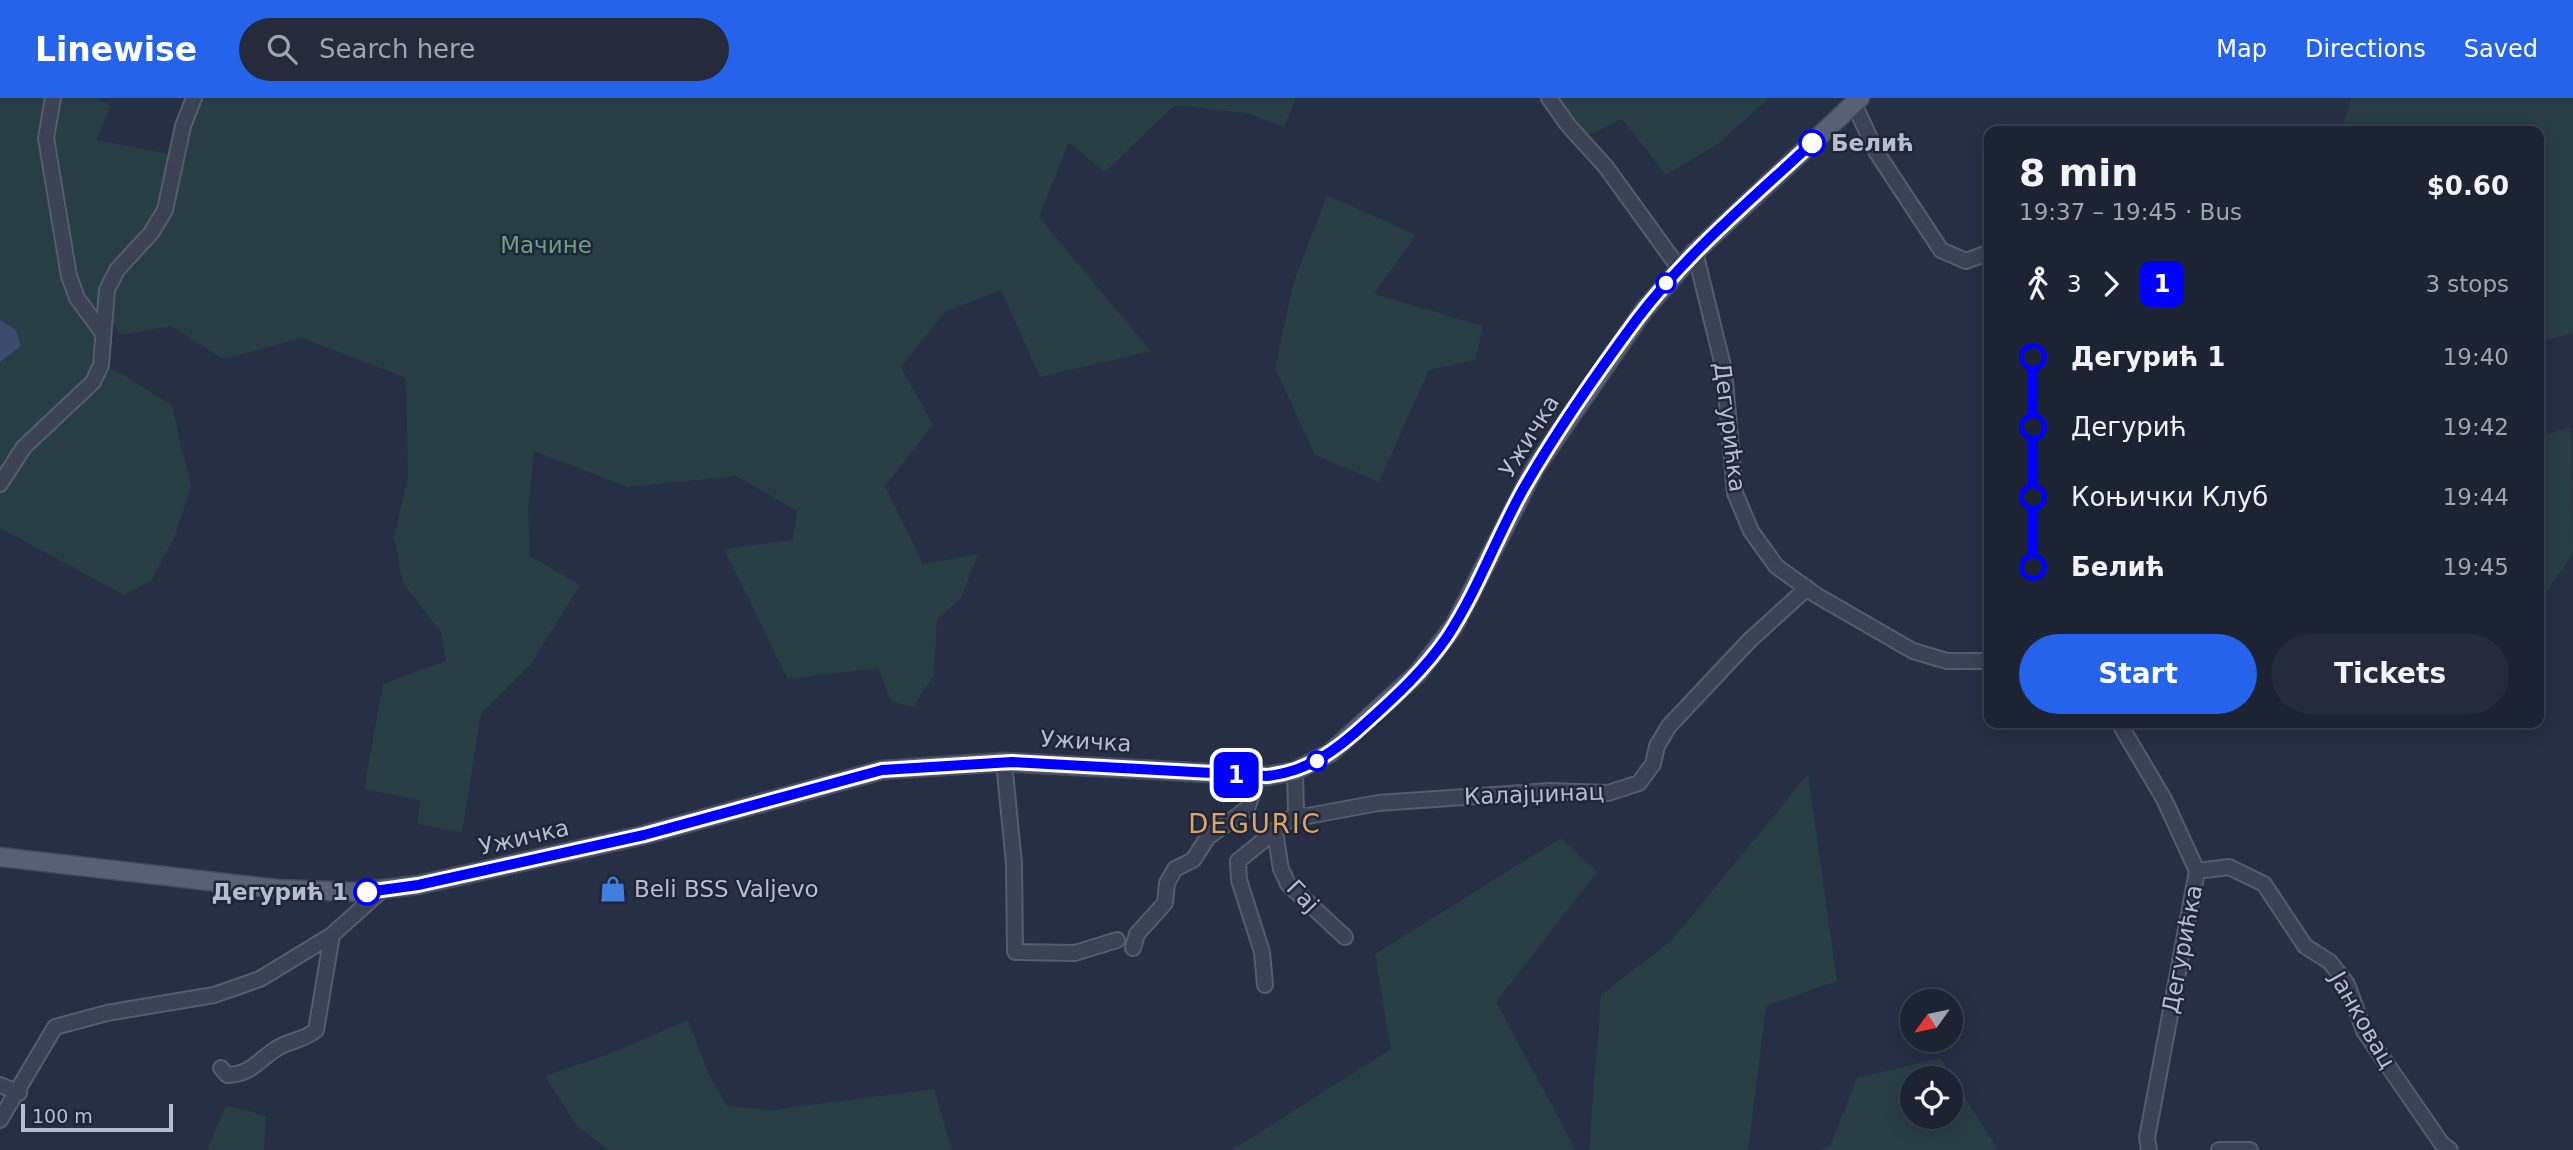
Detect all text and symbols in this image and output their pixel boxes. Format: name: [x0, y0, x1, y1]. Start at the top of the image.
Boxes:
search box: [239, 18, 729, 81]
text: Linewise: [35, 30, 197, 69]
icon: search: [263, 30, 301, 68]
text: Search here: [319, 34, 475, 64]
text: Map: [2216, 35, 2267, 63]
text: Directions: [2305, 35, 2426, 63]
text: Saved: [2464, 35, 2538, 63]
marker: Белић: [1799, 130, 1825, 156]
place label: Белић: [1831, 130, 1914, 156]
text: 8 min: [2019, 151, 2138, 195]
text: $0.60: [2427, 171, 2509, 201]
text: 19:37 – 19:45 · Bus: [2019, 199, 2242, 225]
park label: Мачине: [500, 232, 592, 258]
icon: walk: [2019, 265, 2057, 303]
icon: forward: [2092, 265, 2130, 303]
text: 1: [2154, 270, 2170, 298]
text: 3: [2067, 271, 2082, 297]
text: 3 stops: [2425, 271, 2509, 297]
unlabelled marker: [1656, 273, 1676, 293]
text: Дегурић 1: [2071, 342, 2225, 372]
text: 19:40: [2443, 344, 2509, 370]
street label: Дегурићка: [1709, 361, 1751, 493]
street label: Ужичка: [1494, 390, 1564, 482]
text: Дегурић: [2071, 412, 2187, 442]
text: 19:42: [2443, 414, 2509, 440]
text: Коњички Клуб: [2071, 482, 2268, 512]
text: 19:44: [2443, 484, 2509, 510]
text: Белић: [2071, 552, 2165, 582]
text: 19:45: [2443, 554, 2509, 580]
button: Start: [2019, 634, 2257, 714]
button: Tickets: [2271, 634, 2509, 714]
street label: Ужичка: [1040, 726, 1132, 756]
unlabelled marker: [1307, 751, 1327, 771]
line badge: 1: [1213, 752, 1259, 798]
text: 1: [1228, 761, 1244, 789]
street label: Калајџинац: [1463, 779, 1605, 809]
district label: DEGURIC: [1188, 809, 1322, 839]
street label: Ужичка: [477, 814, 571, 860]
shop icon: Beli BSS Valjevo: [598, 874, 628, 904]
street label: Гај: [1282, 875, 1324, 917]
place label: Beli BSS Valjevo: [634, 876, 819, 902]
place label: Дегурић 1: [211, 879, 348, 905]
marker: Дегурић 1: [354, 879, 380, 905]
street label: Дегурићка: [2157, 883, 2207, 1015]
street label: Јанковац: [2324, 965, 2401, 1073]
north arrow: [1900, 989, 1964, 1052]
map controls: [1900, 989, 1963, 1129]
button: locate: [1900, 1066, 1963, 1129]
scale bar: [21, 1101, 173, 1133]
text: 100 m: [32, 1105, 93, 1127]

